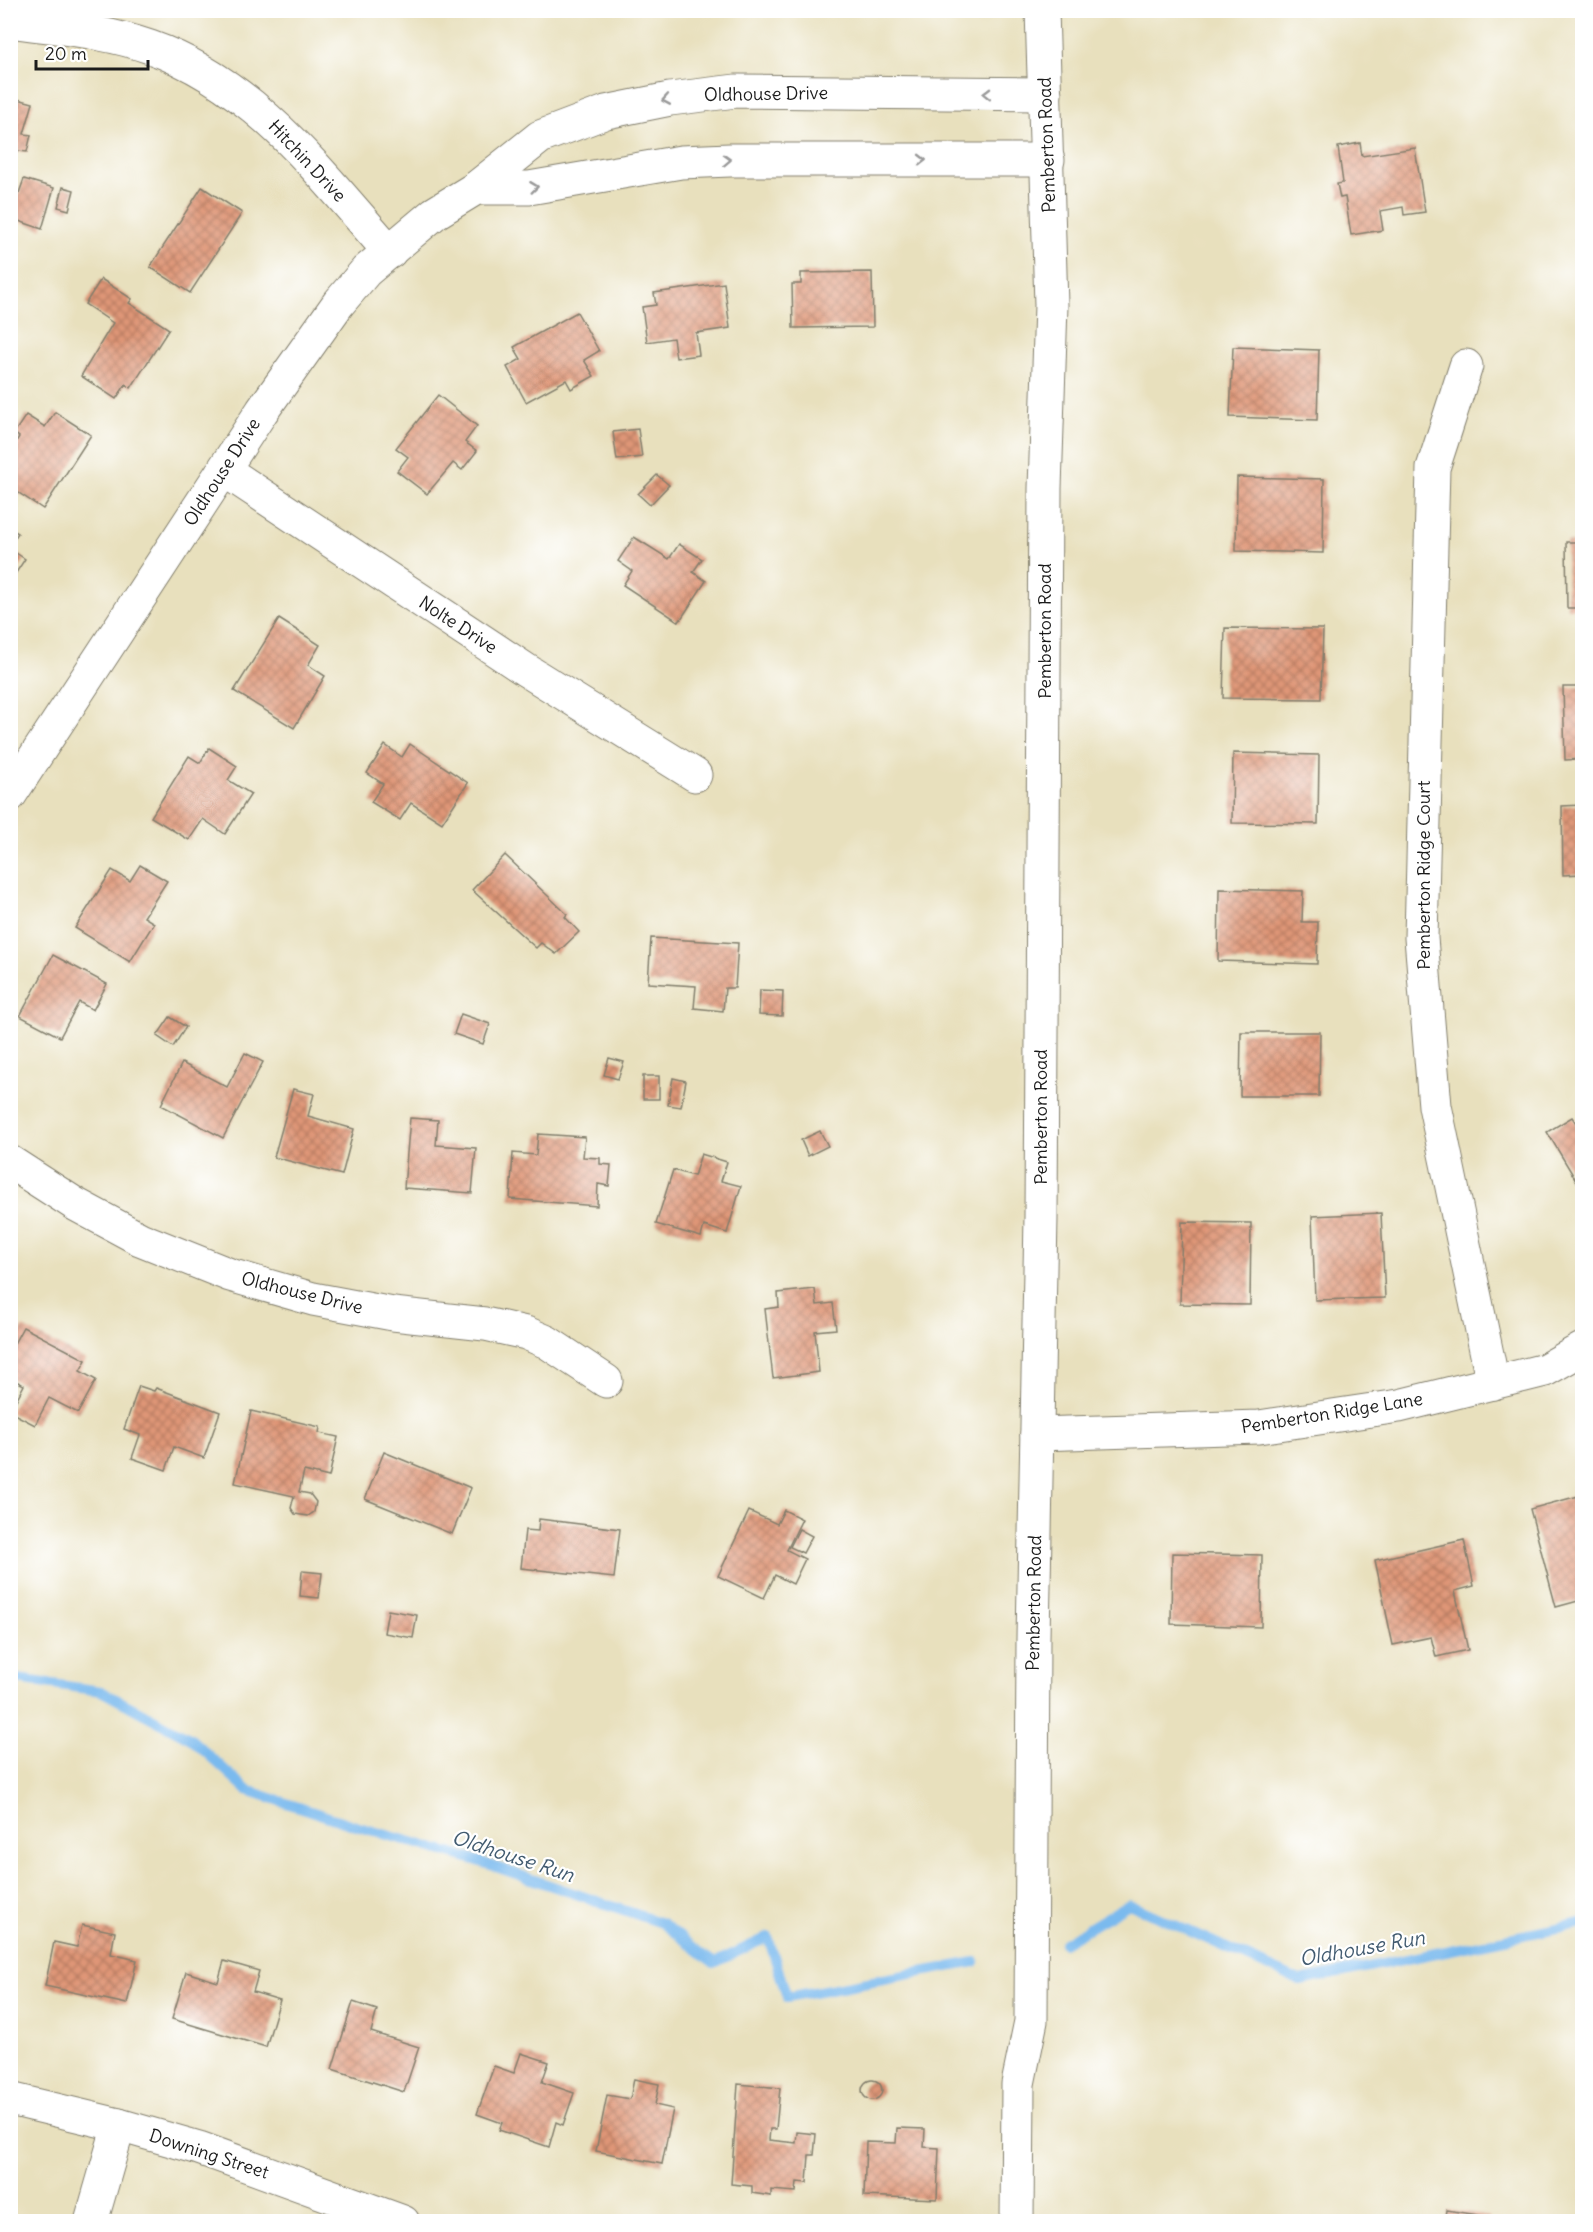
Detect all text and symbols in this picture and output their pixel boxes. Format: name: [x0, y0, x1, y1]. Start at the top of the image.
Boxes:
scale bar: [36, 33, 148, 71]
text: 20 m: [45, 42, 87, 65]
street label: Pemberton Road: [1033, 76, 1060, 213]
street label: Oldhouse Drive: [704, 81, 828, 106]
one-way arrow: [982, 88, 991, 100]
one-way arrow: [661, 93, 671, 106]
street label: Hitchin Drive: [264, 115, 351, 206]
one-way arrow: [723, 154, 732, 166]
one-way arrow: [918, 154, 927, 166]
one-way arrow: [530, 181, 539, 193]
street label: Oldhouse Drive: [178, 413, 265, 530]
street label: Pemberton Road: [1033, 563, 1056, 699]
street label: Nolte Drive: [415, 591, 502, 658]
street label: Pemberton Ridge Court: [1412, 780, 1435, 970]
street label: Pemberton Road: [1029, 1049, 1052, 1185]
street label: Oldhouse Drive: [239, 1266, 365, 1319]
street label: Pemberton Ridge Lane: [1239, 1387, 1424, 1438]
street label: Pemberton Road: [1021, 1535, 1046, 1671]
water label: Oldhouse Run: [449, 1824, 578, 1887]
water label: Oldhouse Run: [1297, 1924, 1427, 1971]
street label: Downing Street: [147, 2123, 272, 2184]

